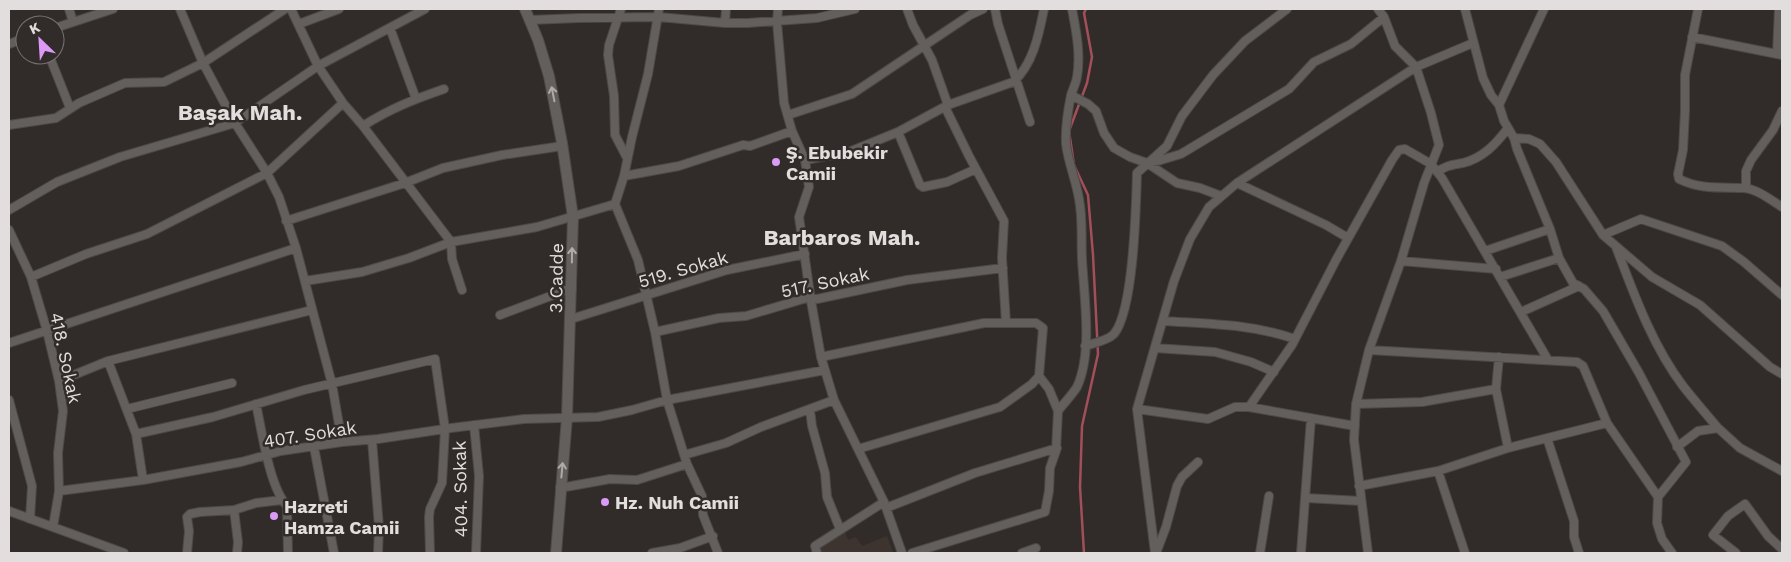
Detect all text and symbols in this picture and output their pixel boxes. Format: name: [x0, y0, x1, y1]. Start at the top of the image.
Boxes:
north arrow: [15, 15, 65, 65]
text: K: [27, 19, 43, 38]
one-way arrow: [547, 87, 557, 103]
district label: Başak Mah.: [178, 100, 302, 125]
place label: Ş. Ebubekir Camii: [786, 142, 888, 184]
marker: Ş. Ebubekir Camii: [770, 156, 782, 168]
district label: Barbaros Mah.: [764, 225, 920, 250]
street label: 3.Cadde: [545, 243, 567, 313]
street label: 519. Sokak: [636, 246, 730, 292]
one-way arrow: [568, 247, 577, 263]
street label: 517. Sokak: [779, 262, 871, 302]
street label: 418. Sokak: [46, 311, 86, 405]
street label: 407. Sokak: [262, 416, 358, 452]
street label: 404. Sokak: [449, 440, 471, 538]
one-way arrow: [557, 462, 567, 478]
place label: Hz. Nuh Camii: [615, 492, 739, 513]
place label: Hazreti Hamza Camii: [284, 496, 399, 538]
marker: Hz. Nuh Camii: [599, 496, 611, 508]
marker: Hazreti Hamza Camii: [268, 510, 280, 522]

